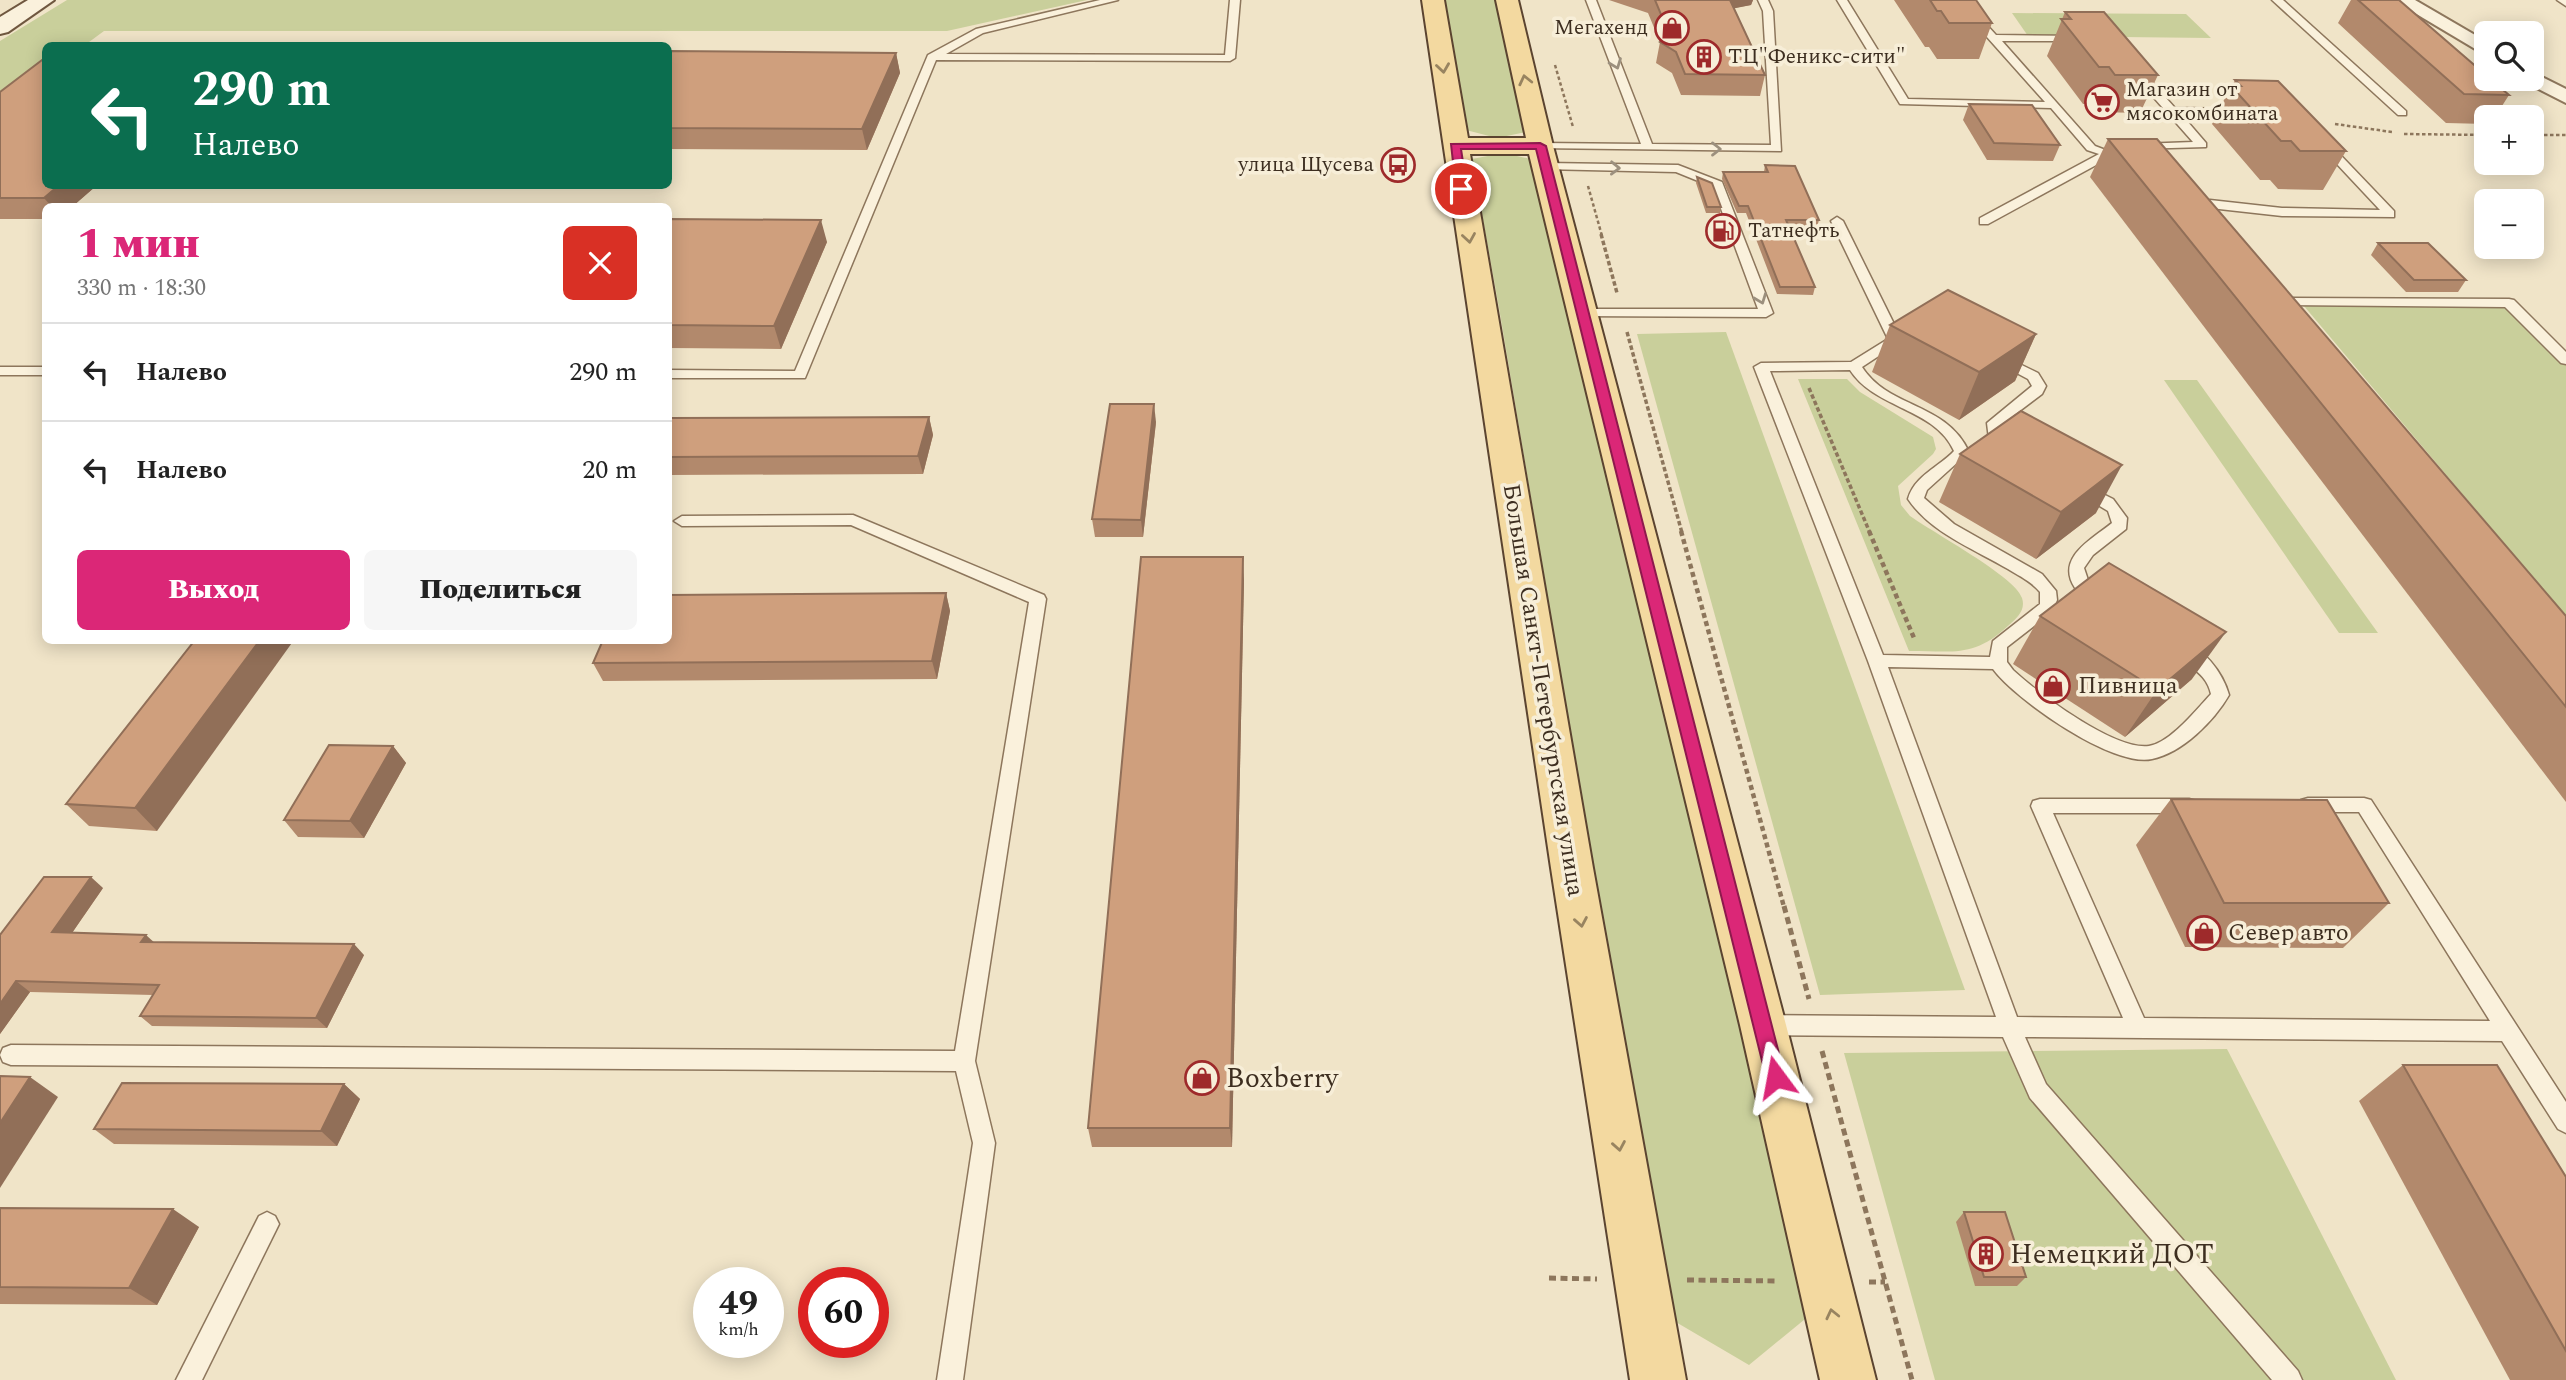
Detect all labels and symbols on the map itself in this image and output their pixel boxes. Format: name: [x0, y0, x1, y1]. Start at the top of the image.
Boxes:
shop icon: Мегахенд: [1653, 9, 1691, 47]
place label: Мегахенд: [1554, 12, 1648, 44]
building icon: ТЦ"Феникс-сити": [1685, 38, 1723, 76]
place label: ТЦ"Феникс-сити": [1728, 41, 1905, 73]
one-way arrow: [1607, 57, 1621, 69]
one-way arrow: [1435, 62, 1450, 73]
one-way arrow: [1519, 74, 1533, 86]
place label: Магазин от мясокомбината: [2126, 74, 2279, 130]
supermarket icon: Магазин от мясокомбината: [2083, 83, 2121, 121]
one-way arrow: [1712, 141, 1722, 157]
bus stop icon: улица Щусева: [1379, 146, 1417, 184]
place label: улица Щусева: [1237, 149, 1375, 181]
pin: [1431, 159, 1491, 219]
one-way arrow: [1609, 161, 1620, 176]
fuel station icon: Татнефть: [1704, 212, 1742, 250]
place label: Татнефть: [1748, 215, 1840, 247]
one-way arrow: [1461, 232, 1476, 244]
one-way arrow: [1752, 292, 1766, 304]
street label: Большая Санкт-Петербургская улица: [1493, 481, 1593, 899]
shop icon: Пивница: [2034, 667, 2072, 705]
place label: Пивница: [2078, 668, 2178, 704]
shop icon: Север авто: [2185, 914, 2223, 952]
place label: Север авто: [2228, 915, 2349, 951]
one-way arrow: [1573, 916, 1588, 928]
position arrow: [1739, 1040, 1813, 1114]
place label: Boxberry: [1226, 1057, 1340, 1100]
shop icon: Boxberry: [1183, 1059, 1221, 1097]
one-way arrow: [1611, 1140, 1626, 1152]
place label: Немецкий ДОТ: [2010, 1233, 2214, 1276]
building icon: Немецкий ДОТ: [1967, 1235, 2005, 1273]
speed limit sign: 60: [798, 1267, 889, 1358]
one-way arrow: [1826, 1308, 1840, 1320]

